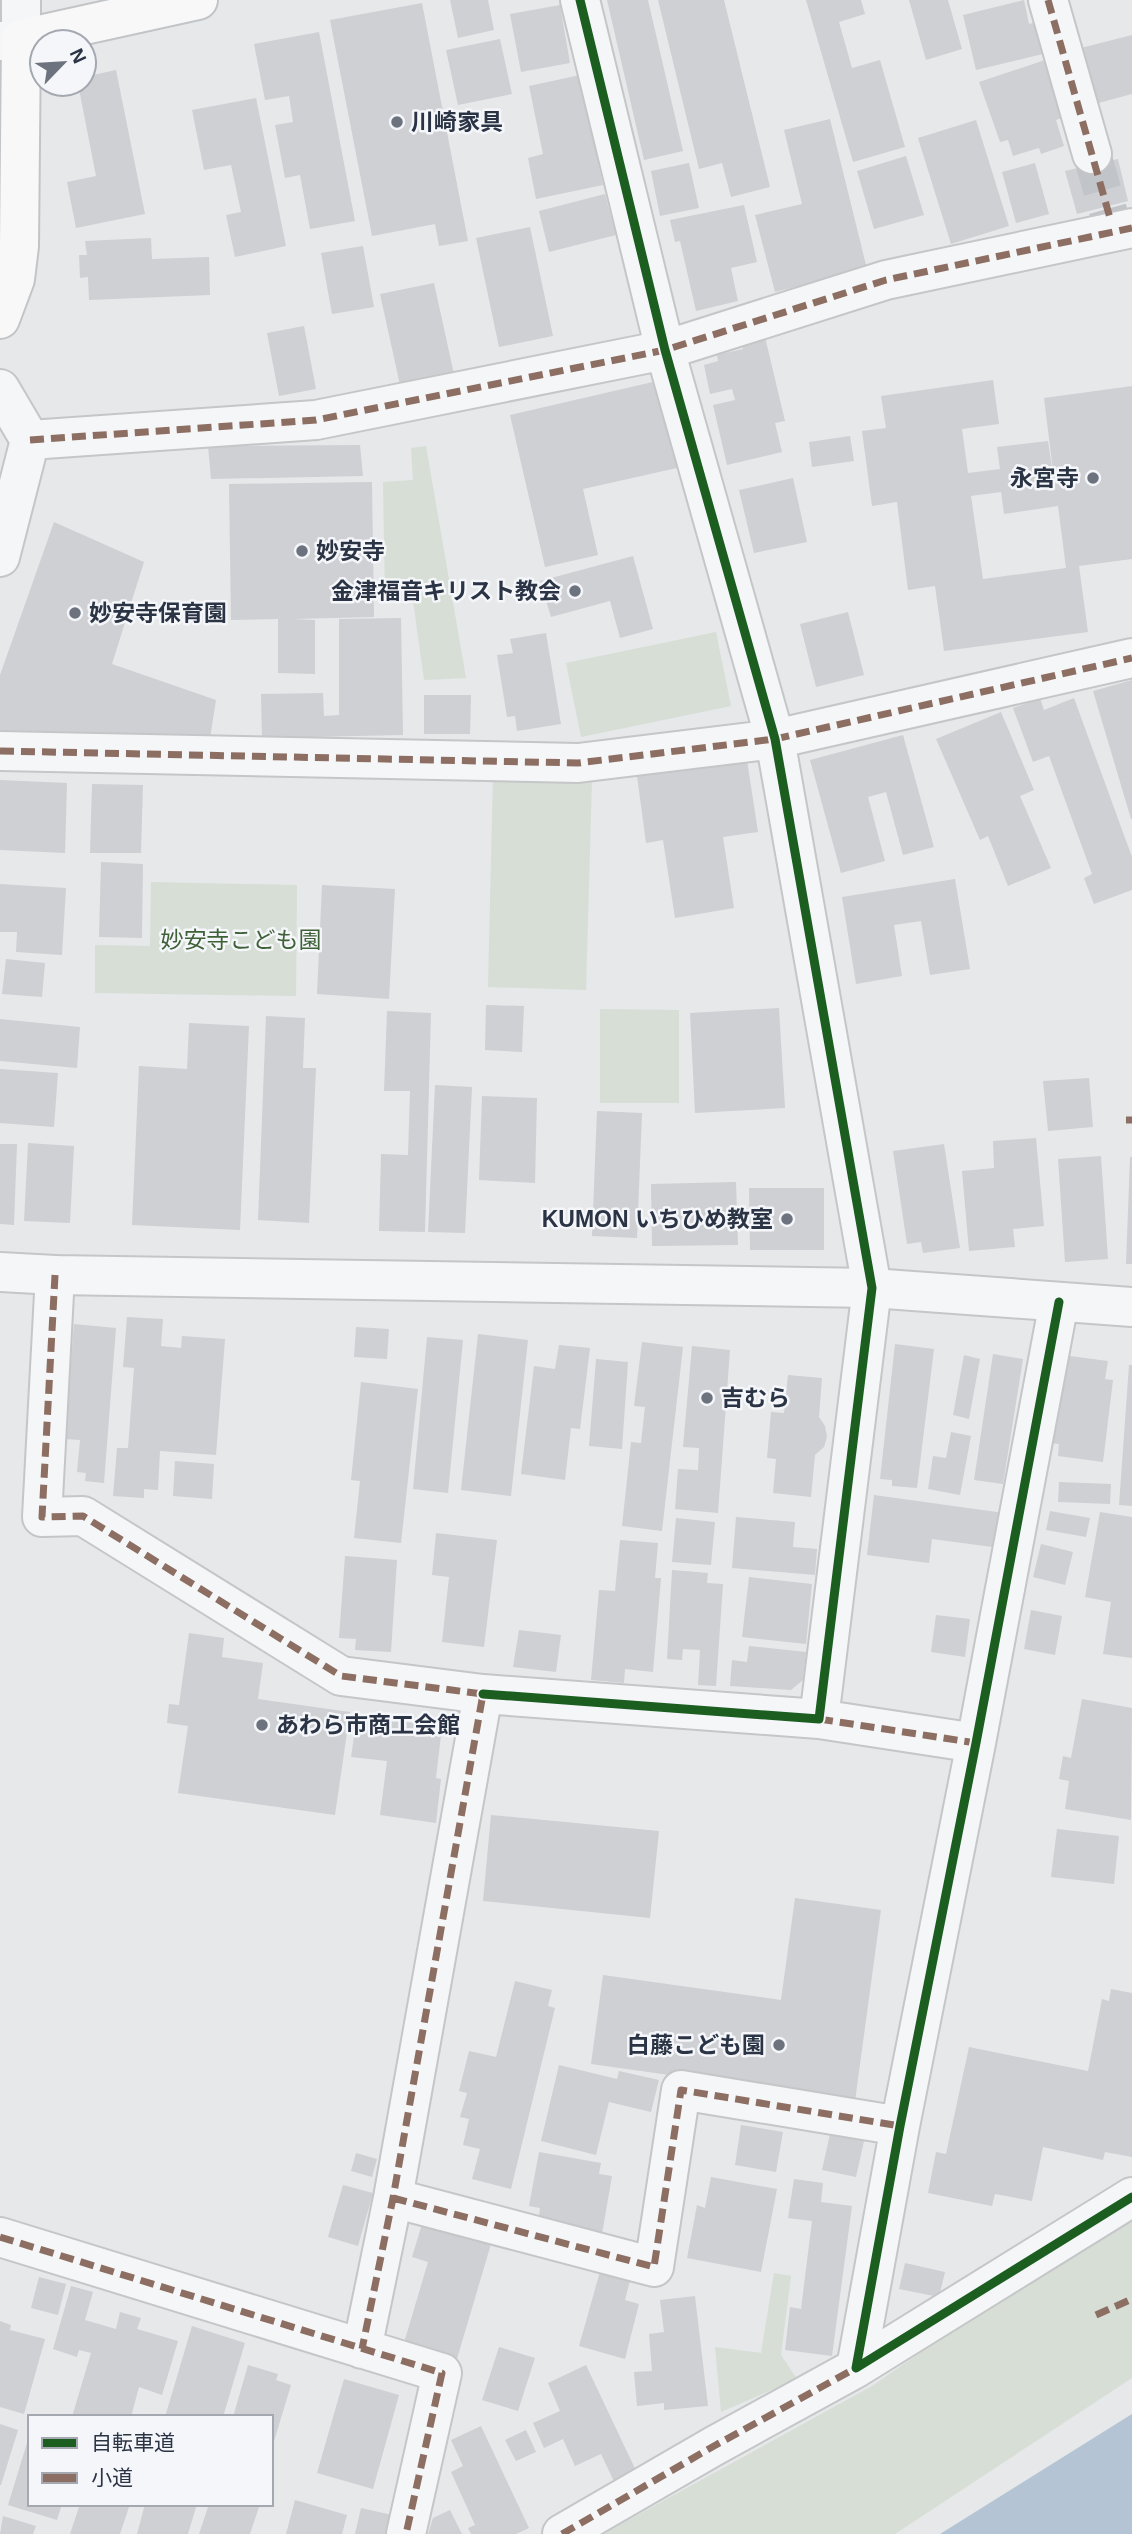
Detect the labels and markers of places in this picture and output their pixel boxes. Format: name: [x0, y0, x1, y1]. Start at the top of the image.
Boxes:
place label: 川崎家具: [411, 109, 503, 135]
marker: 川崎家具: [389, 114, 405, 130]
place label: 永宮寺: [1010, 465, 1079, 491]
marker: 永宮寺: [1085, 470, 1101, 486]
place label: 妙安寺: [316, 538, 385, 564]
marker: 妙安寺: [294, 543, 310, 559]
place label: 金津福音キリスト教会: [331, 578, 561, 604]
marker: 金津福音キリスト教会: [567, 583, 583, 599]
place label: 妙安寺保育園: [89, 600, 227, 626]
marker: 妙安寺保育園: [67, 605, 83, 621]
place label: KUMON いちひめ教室: [542, 1206, 773, 1232]
marker: KUMON いちひめ教室: [779, 1211, 795, 1227]
place label: 吉むら: [721, 1385, 790, 1411]
marker: 吉むら: [699, 1390, 715, 1406]
place label: あわら市商工会館: [276, 1712, 460, 1738]
marker: あわら市商工会館: [254, 1717, 270, 1733]
place label: 白藤こども園: [627, 2032, 765, 2058]
marker: 白藤こども園: [771, 2037, 787, 2053]

